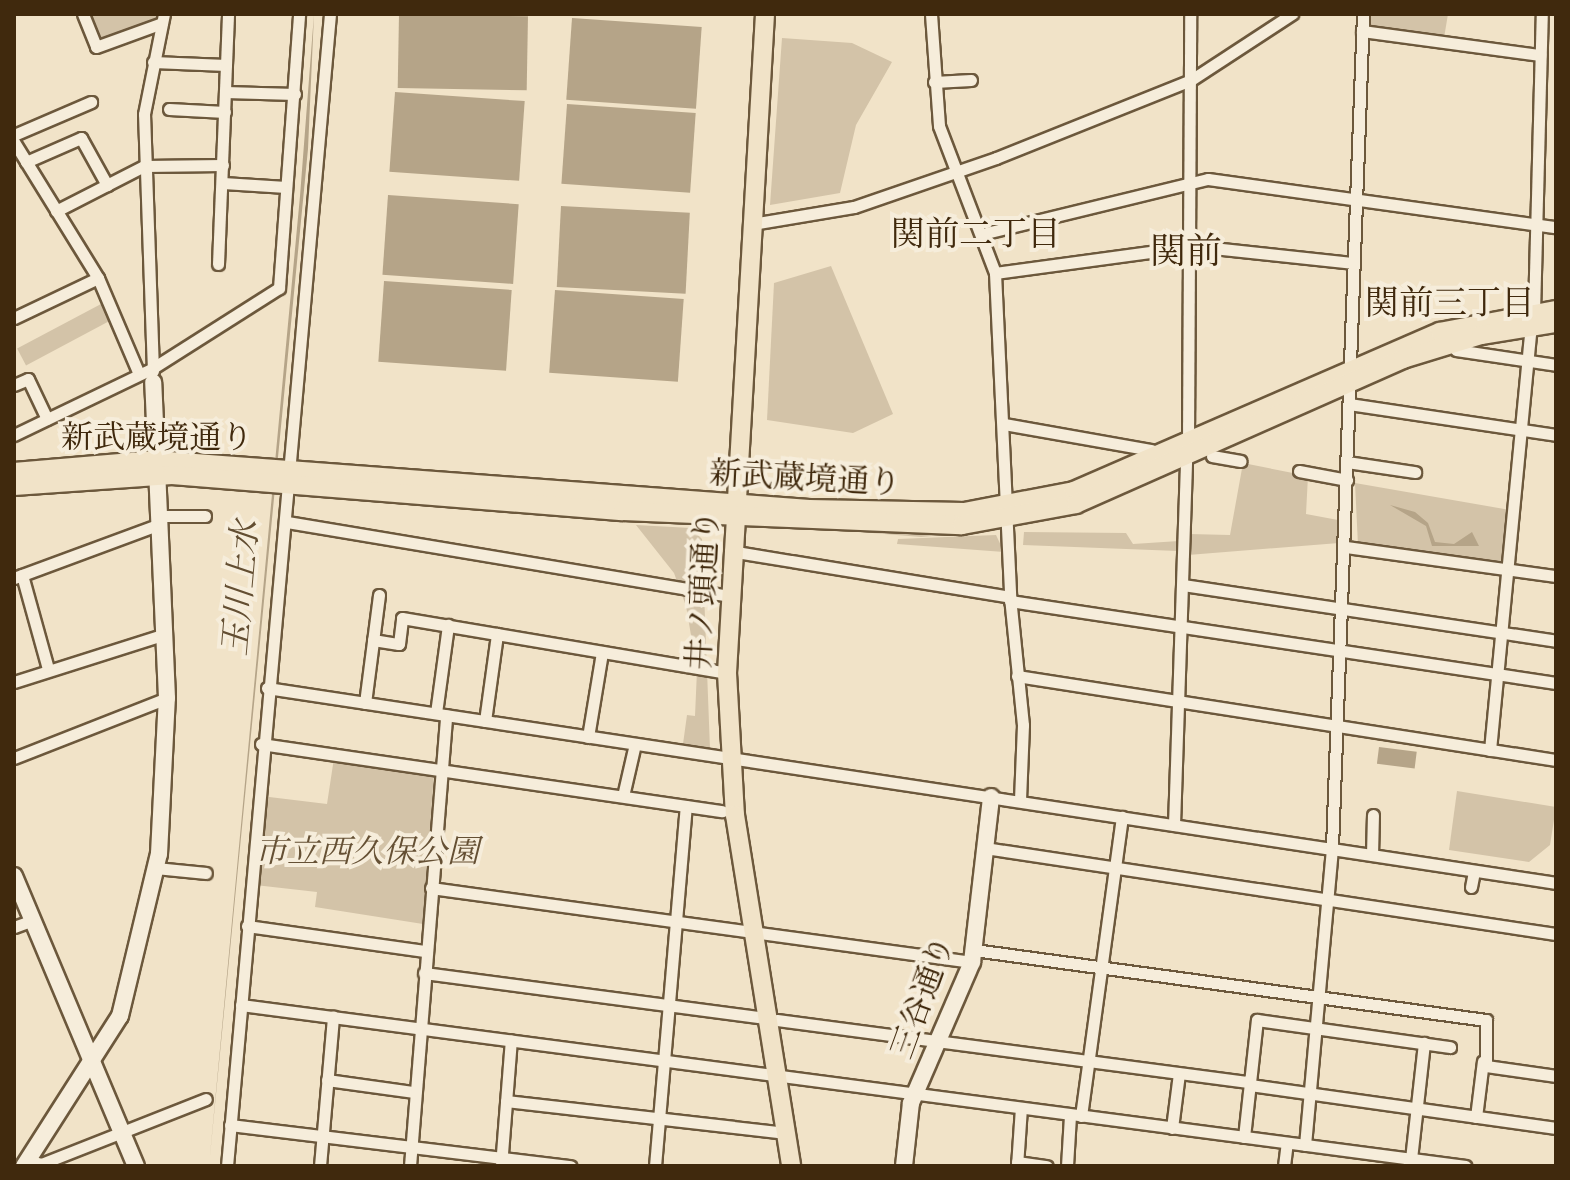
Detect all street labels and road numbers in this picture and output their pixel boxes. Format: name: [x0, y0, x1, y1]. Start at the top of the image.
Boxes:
street label: 新武蔵境通り: [61, 418, 253, 456]
street label: 新武蔵境通り: [708, 454, 902, 502]
street label: 井ノ頭通り: [680, 509, 726, 671]
street label: 三谷通り: [882, 930, 962, 1064]

